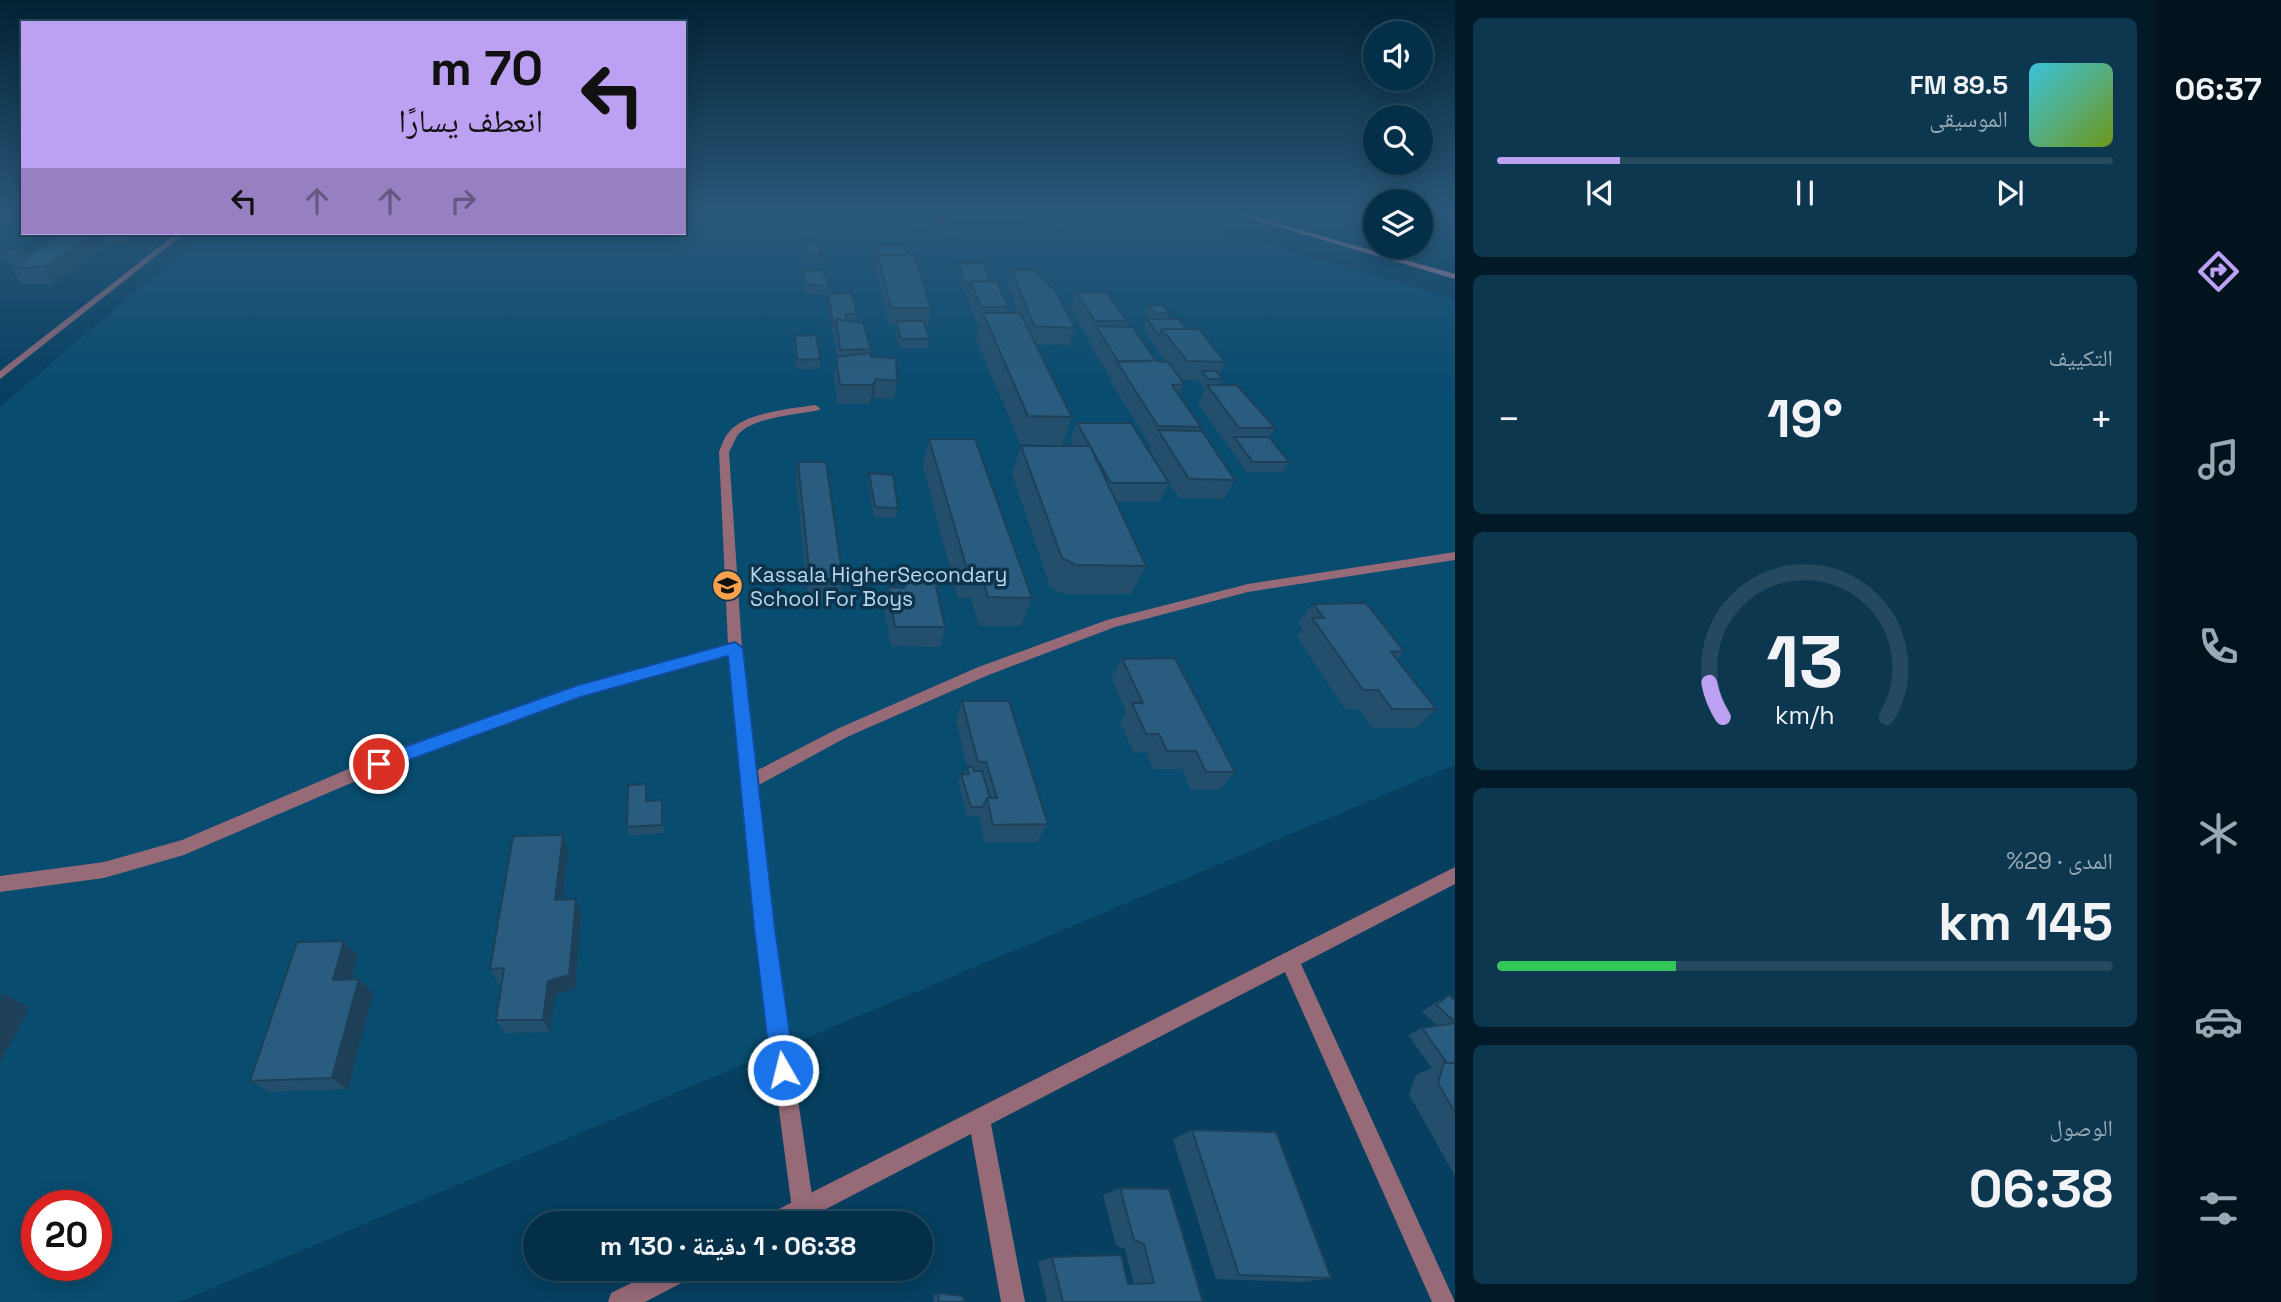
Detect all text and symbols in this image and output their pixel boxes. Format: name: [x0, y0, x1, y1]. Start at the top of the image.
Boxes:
map controls: [1363, 21, 1433, 259]
button: sound: [1363, 21, 1433, 91]
text: 70 m: [430, 37, 543, 99]
icon: left: [567, 49, 658, 140]
text: 89.5 FM: [1910, 68, 2008, 102]
text: 06:37: [2174, 69, 2262, 109]
text: انعطف يسارًا: [399, 101, 543, 141]
text: الموسيقى: [1929, 104, 2008, 134]
button: search: [1363, 105, 1433, 175]
icon: previous: [1581, 174, 1619, 212]
icon: pause: [1786, 174, 1824, 212]
icon: next: [1991, 174, 2029, 212]
icon: left: [225, 182, 263, 220]
icon: ahead: [298, 182, 336, 220]
icon: ahead: [371, 182, 409, 220]
icon: right: [444, 182, 482, 220]
button: layers: [1363, 189, 1433, 259]
icon: directions: [2194, 247, 2243, 296]
text: التكييف: [2048, 343, 2113, 373]
text: 19°: [1767, 386, 1843, 452]
text: −: [1497, 395, 1521, 443]
text: +: [2089, 395, 2113, 443]
icon: music: [2194, 435, 2243, 484]
place label: Kassala HigherSecondary School For Boys: [750, 561, 1007, 612]
school or university icon: Kassala HigherSecondary School For Boys: [710, 569, 744, 603]
text: 13: [1766, 615, 1844, 708]
icon: phone: [2194, 622, 2243, 671]
text: km/h: [1775, 699, 1835, 731]
pin: [349, 734, 409, 794]
icon: arrive: [360, 745, 398, 783]
icon: climate: [2194, 809, 2243, 858]
text: المدى · 29%: [2006, 846, 2113, 876]
text: 145 km: [1938, 889, 2113, 955]
icon: car: [2194, 997, 2243, 1046]
position arrow: [746, 1033, 820, 1107]
text: الوصول: [2049, 1113, 2113, 1143]
text: 06:38: [1969, 1156, 2113, 1222]
icon: filters: [2194, 1184, 2243, 1233]
speed limit sign: 20: [21, 1190, 112, 1281]
text: 06:38 · 1 دقيقة · 130 m: [600, 1229, 856, 1263]

